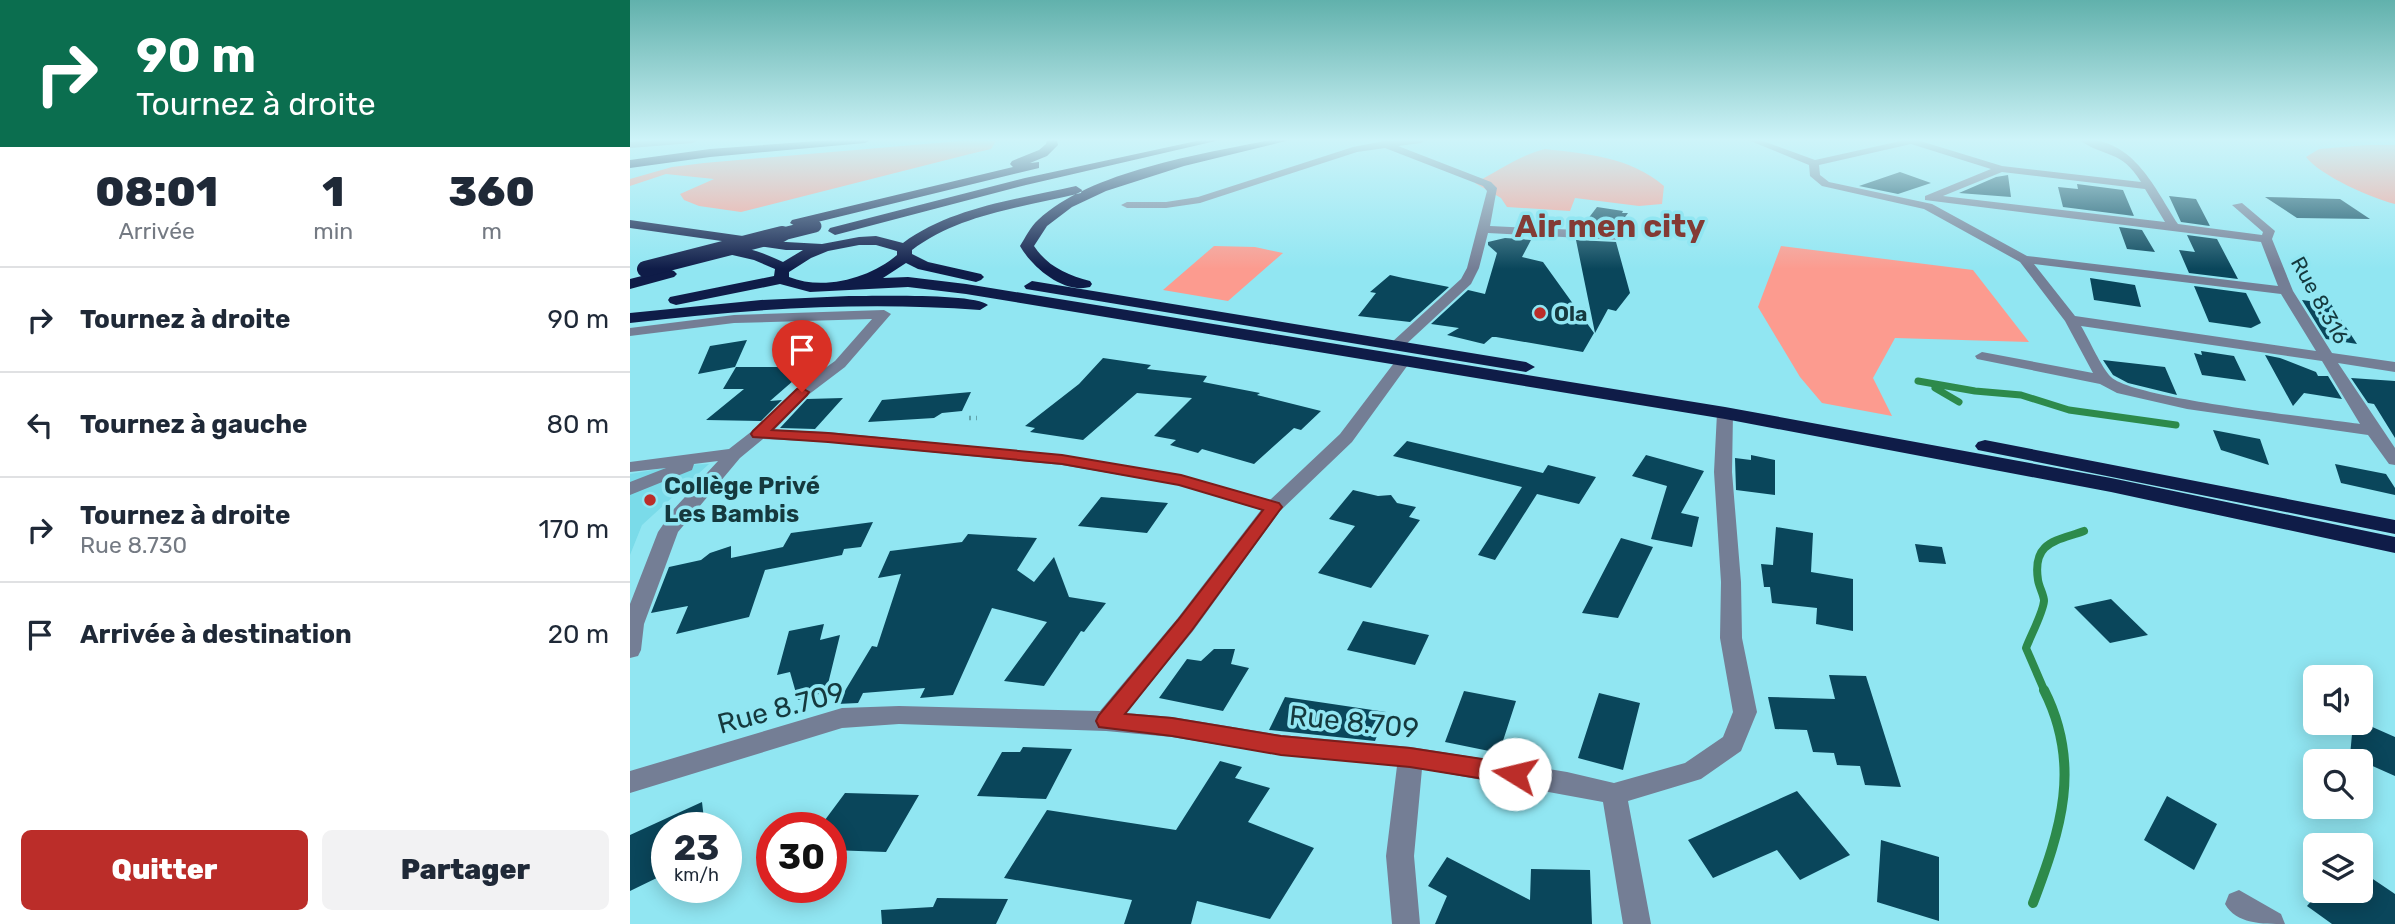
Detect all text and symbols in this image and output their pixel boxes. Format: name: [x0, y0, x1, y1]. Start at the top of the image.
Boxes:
text: 90 m: [136, 26, 256, 84]
icon: right: [21, 28, 112, 119]
text: Tournez à droite: [136, 85, 376, 123]
text: 08:01: [95, 167, 218, 217]
text: 1: [322, 167, 344, 217]
text: 360: [448, 167, 535, 217]
district label: Air men city: [1515, 207, 1705, 245]
text: Arrivée: [118, 217, 195, 245]
text: min: [313, 217, 353, 245]
text: m: [481, 217, 502, 245]
street label: Rue 8.316: [2286, 252, 2354, 348]
icon: right: [21, 301, 59, 339]
place label: Ola: [1554, 301, 1587, 326]
text: Tournez à droite: [80, 304, 290, 335]
text: 90 m: [548, 304, 609, 335]
marker: Ola: [1532, 305, 1548, 321]
pin: [772, 320, 832, 392]
icon: arrive: [783, 331, 821, 369]
icon: left: [21, 406, 59, 444]
text: Tournez à gauche: [80, 409, 308, 440]
text: 80 m: [546, 409, 609, 440]
place label: Collège Privé Les Bambis: [664, 472, 820, 528]
marker: Collège Privé Les Bambis: [642, 492, 658, 508]
text: Tournez à droite: [80, 500, 290, 531]
icon: right: [21, 511, 59, 549]
text: 170 m: [539, 514, 609, 545]
text: Rue 8.730: [80, 531, 187, 559]
icon: arrive: [21, 616, 59, 654]
text: Arrivée à destination: [80, 619, 352, 650]
text: 20 m: [548, 619, 609, 650]
map controls: [2303, 665, 2373, 903]
button: sound: [2303, 665, 2373, 735]
street label: Rue 8.709: [714, 675, 848, 741]
street label: Rue 8.709: [1288, 699, 1420, 745]
position arrow: [1478, 737, 1552, 811]
button: search: [2303, 749, 2373, 819]
speed limit sign: 30: [756, 812, 847, 903]
text: 23: [674, 827, 719, 869]
button: Quitter: [21, 830, 308, 910]
button: Partager: [322, 830, 609, 910]
button: layers: [2303, 833, 2373, 903]
text: km/h: [674, 864, 719, 886]

